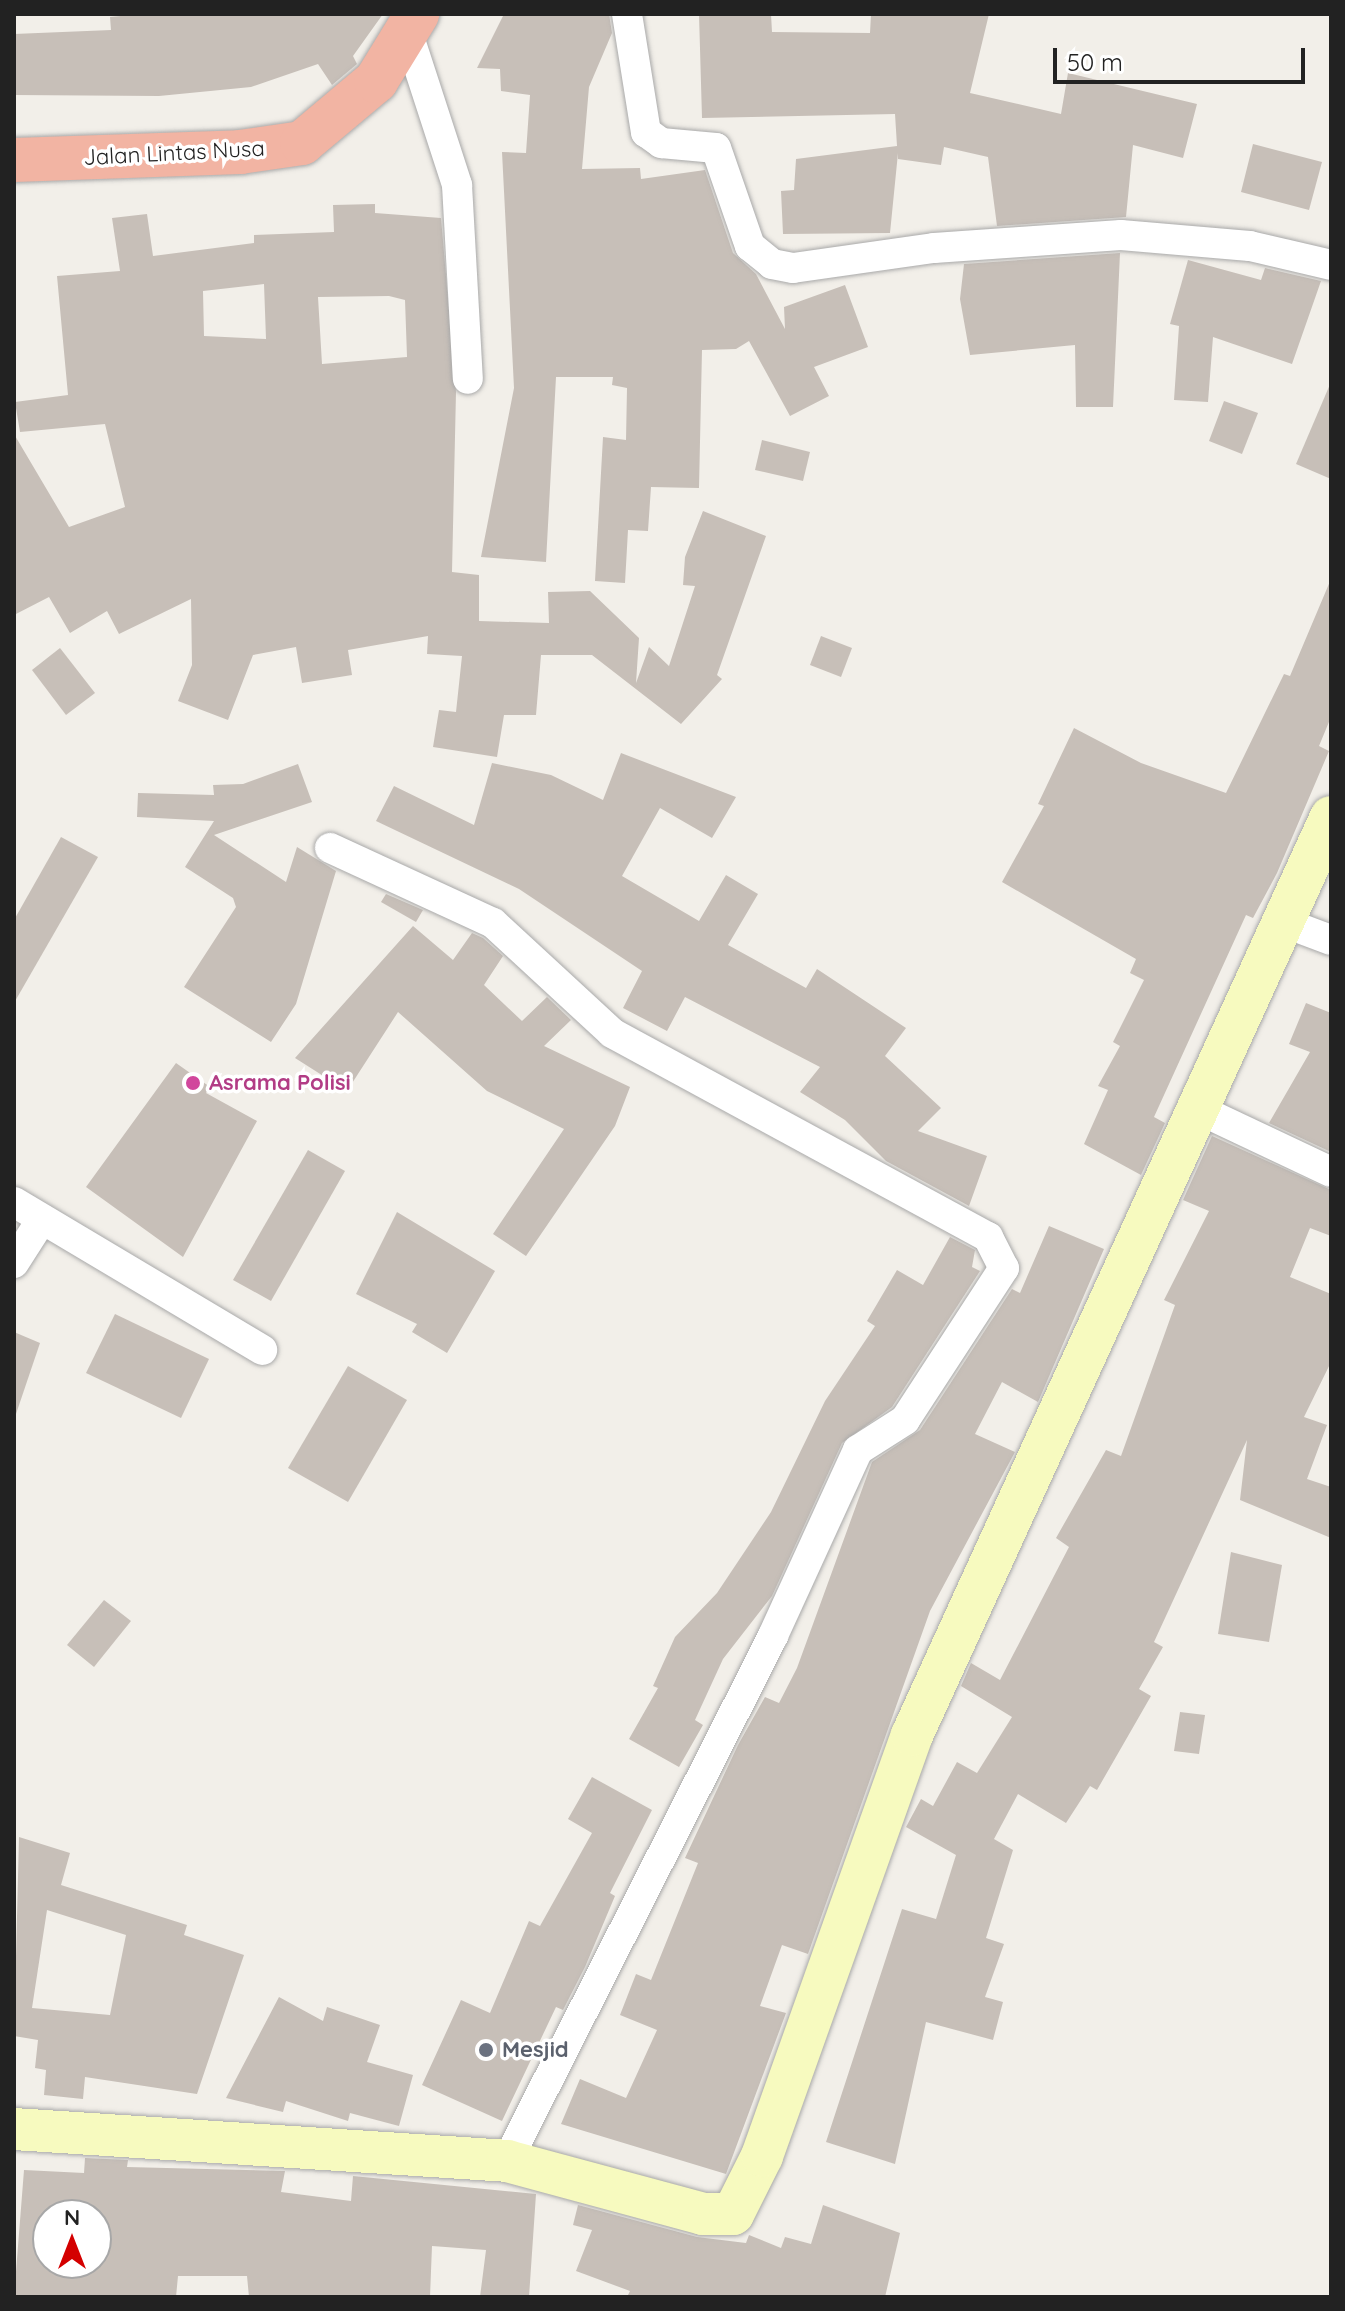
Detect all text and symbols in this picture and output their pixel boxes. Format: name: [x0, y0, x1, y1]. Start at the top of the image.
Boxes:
scale bar: [1057, 32, 1309, 82]
text: 50 m: [1067, 47, 1123, 77]
street label: Jalan Lintas Nusa: [83, 135, 265, 171]
place label: Asrama Polisi: [209, 1070, 351, 1096]
marker: Asrama Polisi: [184, 1074, 202, 1092]
place label: Mesjid: [502, 2037, 569, 2063]
marker: Mesjid: [477, 2041, 495, 2059]
north arrow: [32, 2199, 112, 2279]
text: N: [64, 2203, 80, 2231]

